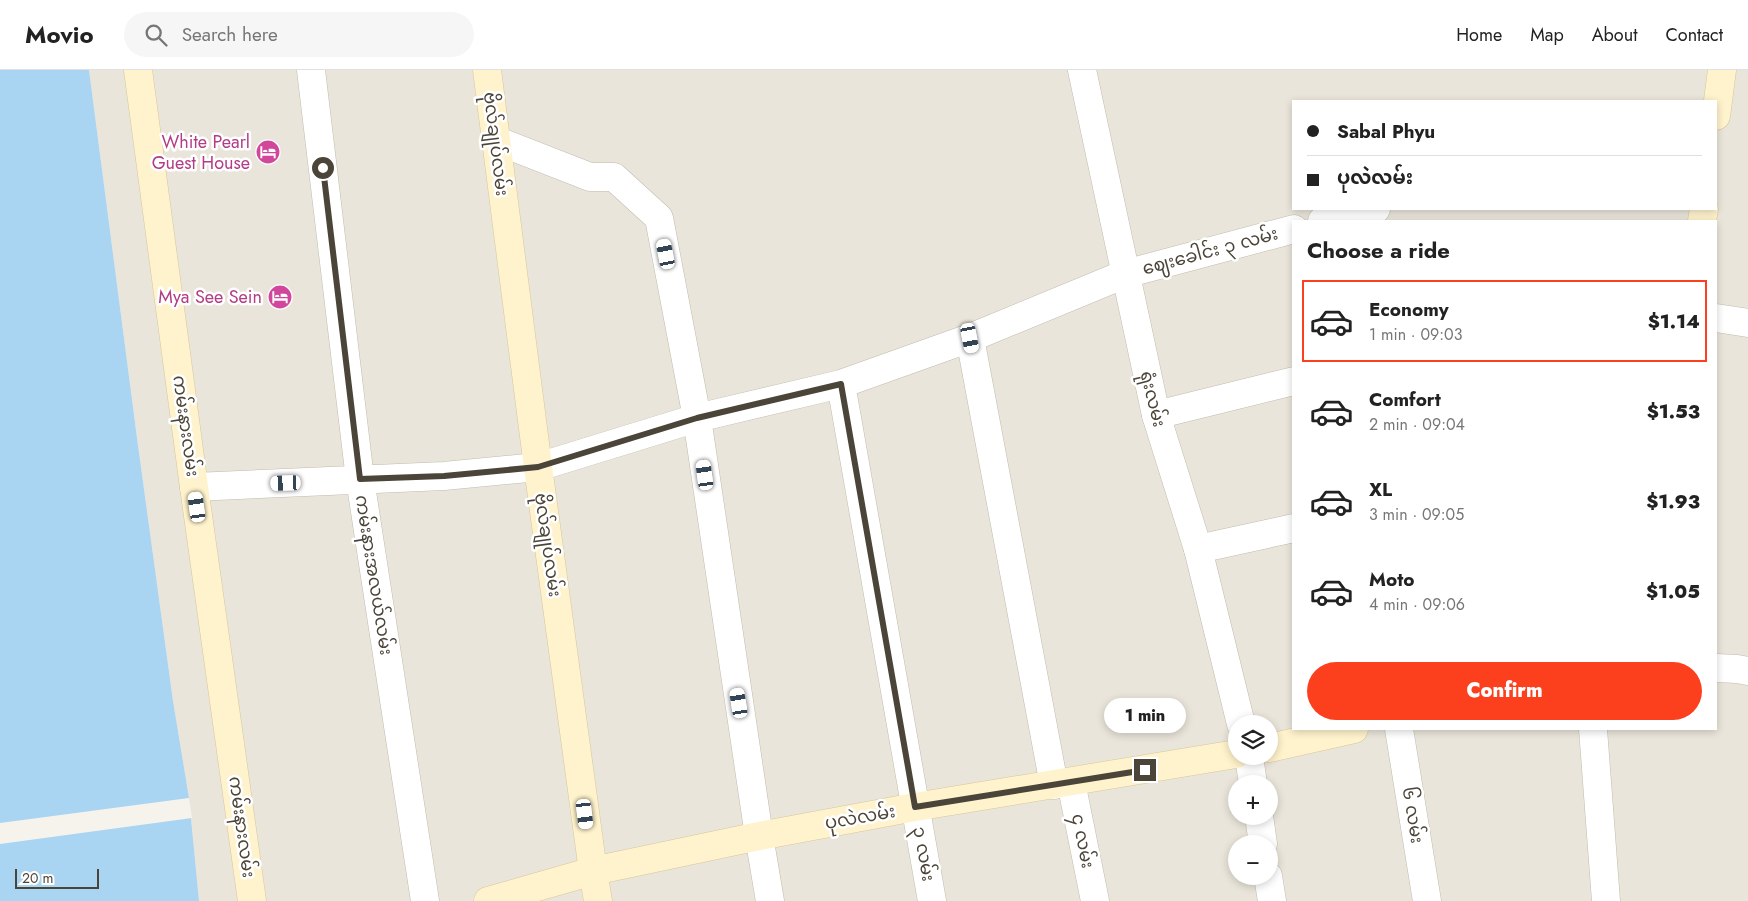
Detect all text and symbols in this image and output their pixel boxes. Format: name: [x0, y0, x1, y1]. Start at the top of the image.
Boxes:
search box: [124, 12, 474, 57]
text: Movio: [25, 17, 94, 52]
icon: search: [142, 21, 170, 49]
text: Search here: [182, 21, 278, 48]
text: Home: [1456, 22, 1502, 48]
text: Map: [1530, 22, 1564, 48]
text: About: [1592, 22, 1637, 48]
text: Contact: [1665, 22, 1723, 48]
street label: ဗိုလ်ချုပ်လမ်း: [475, 90, 516, 198]
text: Sabal Phyu: [1337, 118, 1435, 145]
place label: White Pearl Guest House: [152, 129, 250, 176]
hotel icon: White Pearl Guest House: [255, 139, 281, 165]
route start: [312, 157, 334, 179]
text: ပုလဲလမ်း: [1337, 164, 1413, 191]
street label: ဈေးခေါင်း ၃ လမ်း: [1139, 220, 1281, 284]
text: Choose a ride: [1307, 234, 1450, 266]
car: [655, 238, 676, 270]
place label: Mya See Sein: [158, 284, 262, 310]
hotel icon: Mya See Sein: [267, 284, 293, 310]
text: Economy: [1369, 296, 1449, 323]
icon: car: [1309, 299, 1354, 344]
text: $1.14: [1648, 308, 1700, 335]
car: [959, 322, 980, 354]
text: 1 min · 09:03: [1369, 323, 1462, 346]
street label: ရုံးလမ်း: [1132, 368, 1173, 430]
street label: ကမ်းနားလမ်း: [164, 374, 206, 479]
text: Comfort: [1369, 386, 1441, 413]
icon: car: [1309, 389, 1354, 434]
text: $1.53: [1647, 398, 1700, 425]
text: 2 min · 09:04: [1369, 413, 1465, 436]
car: [695, 459, 714, 491]
car: [270, 475, 301, 491]
text: XL: [1369, 476, 1392, 503]
icon: car: [1309, 479, 1354, 524]
text: $1.93: [1646, 488, 1700, 515]
car: [187, 491, 206, 523]
street label: ဗိုလ်ချုပ်လမ်း: [526, 491, 569, 599]
street label: ကမ်းနားအလယ်လမ်း: [347, 493, 399, 657]
text: 3 min · 09:05: [1369, 503, 1464, 526]
text: Moto: [1369, 566, 1414, 593]
icon: car: [1309, 569, 1354, 614]
text: $1.05: [1646, 578, 1700, 605]
text: 4 min · 09:06: [1369, 593, 1465, 616]
button: Confirm: [1307, 662, 1702, 720]
car: [729, 687, 748, 719]
callout: 1 min: [1104, 698, 1186, 732]
text: 1 min: [1125, 704, 1165, 727]
map controls: [1228, 715, 1278, 885]
button: layers: [1228, 715, 1278, 765]
route end: [1134, 759, 1156, 781]
street label: ကမ်းနားလမ်း: [220, 775, 262, 880]
button: +: [1228, 775, 1278, 825]
street label: ၆ လမ်း: [1396, 785, 1430, 845]
car: [575, 798, 594, 830]
street label: ပုလဲလမ်း: [823, 798, 898, 838]
street label: ၄ လမ်း: [1063, 811, 1101, 871]
street label: ၃ လမ်း: [904, 825, 942, 884]
button: −: [1228, 835, 1278, 885]
scale bar: [15, 866, 99, 889]
text: 20 m: [22, 868, 54, 888]

